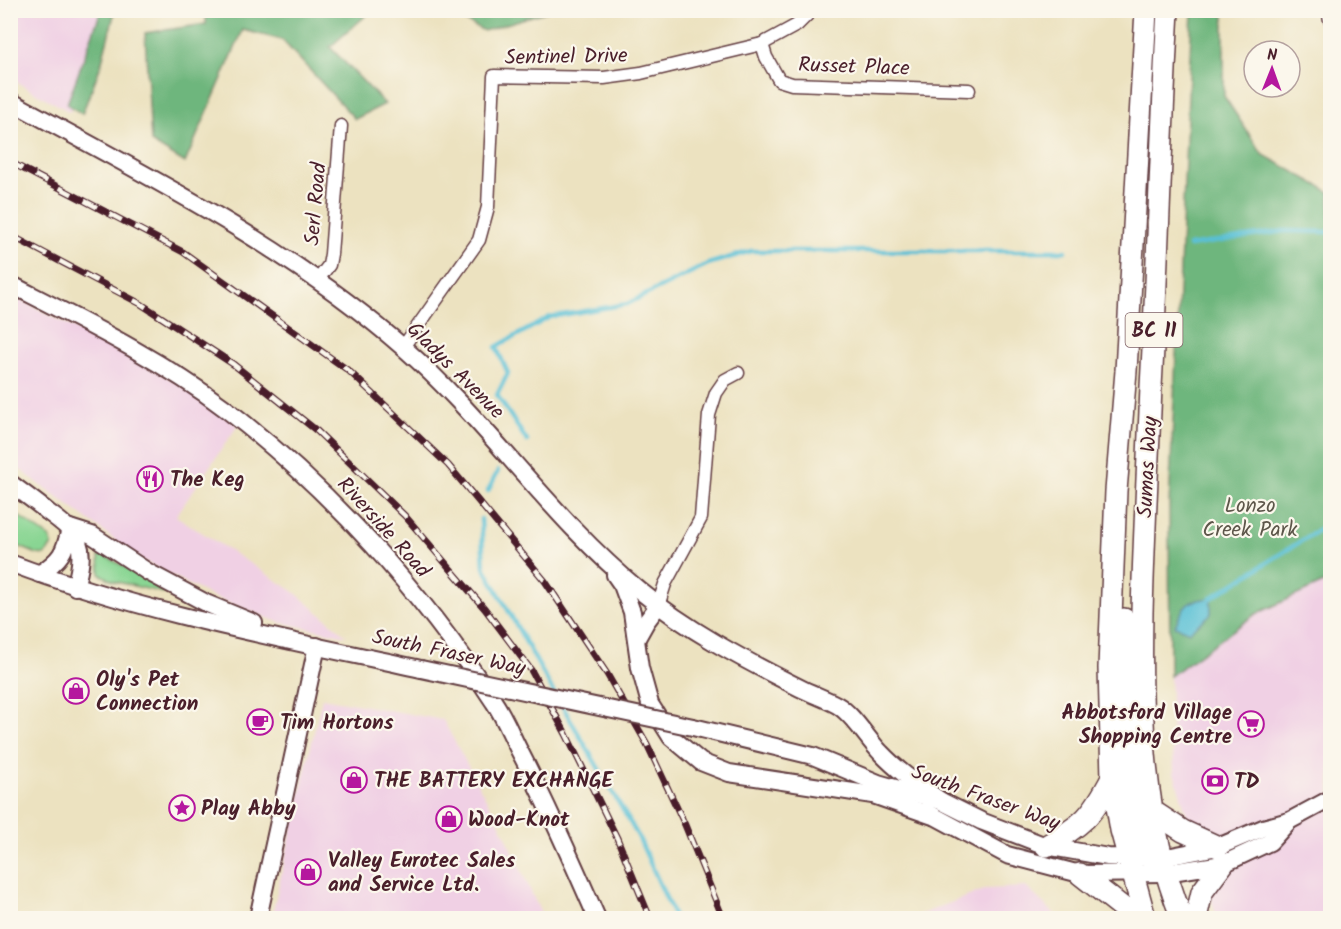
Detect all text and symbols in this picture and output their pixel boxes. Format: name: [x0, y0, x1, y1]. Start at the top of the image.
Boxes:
north arrow: [1242, 39, 1302, 99]
street label: Sentinel Drive: [504, 40, 628, 75]
text: N: [1267, 43, 1278, 68]
street label: Russet Place: [798, 49, 911, 86]
street label: Serl Road: [296, 161, 337, 247]
road number: BC 11: [1126, 313, 1182, 347]
street label: Gladys Avenue: [398, 314, 512, 428]
street label: Sumas Way: [1129, 415, 1168, 519]
restaurant icon: The Keg: [135, 464, 165, 494]
place label: The Keg: [170, 464, 245, 497]
street label: Riverside Road: [328, 470, 438, 587]
park label: Lonzo Creek Park: [1203, 490, 1298, 547]
street label: South Fraser Way: [369, 621, 529, 686]
place label: Oly's Pet Connection: [96, 664, 198, 721]
shop icon: Oly's Pet Connection: [61, 676, 91, 706]
place label: Abbotsford Village Shopping Centre: [1062, 697, 1232, 754]
cafe icon: Tim Hortons: [245, 707, 275, 737]
place label: Tim Hortons: [280, 707, 394, 740]
supermarket icon: Abbotsford Village Shopping Centre: [1236, 709, 1266, 739]
street label: South Fraser Way: [906, 756, 1065, 841]
shop icon: THE BATTERY EXCHANGE: [339, 765, 369, 795]
place label: THE BATTERY EXCHANGE: [374, 765, 614, 798]
bank icon: TD: [1200, 766, 1230, 796]
place label: TD: [1234, 766, 1259, 799]
place icon: Play Abby: [167, 793, 197, 823]
place label: Play Abby: [201, 793, 296, 826]
shop icon: Wood-Knot: [434, 804, 464, 834]
place label: Wood-Knot: [468, 804, 570, 837]
place label: Valley Eurotec Sales and Service Ltd.: [328, 845, 515, 902]
shop icon: Valley Eurotec Sales and Service Ltd.: [293, 857, 323, 887]

